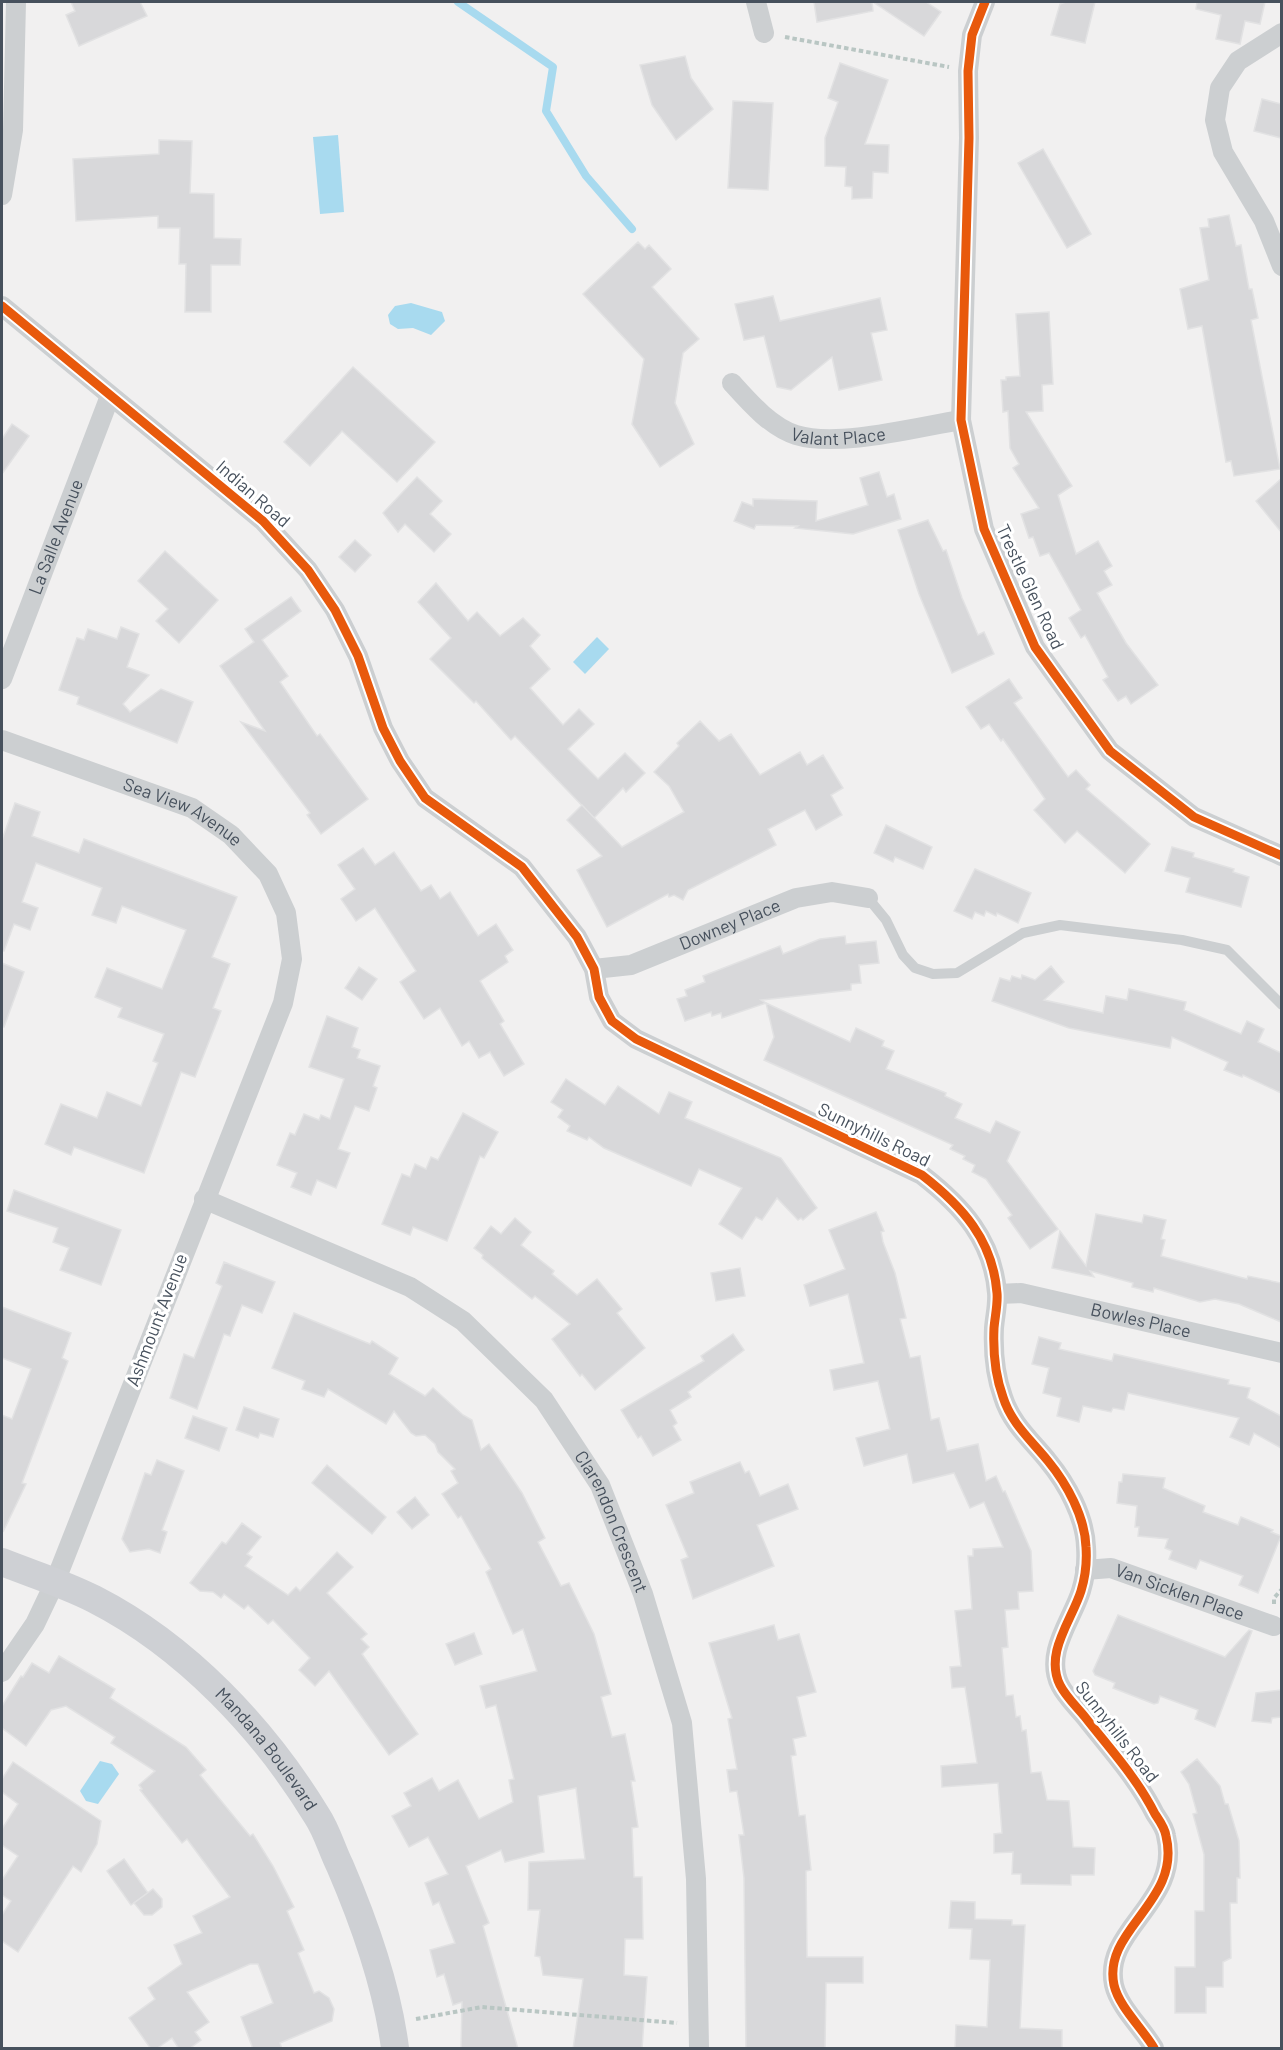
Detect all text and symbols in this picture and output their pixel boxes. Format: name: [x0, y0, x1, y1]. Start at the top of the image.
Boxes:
street label: Valant Place: [788, 422, 887, 449]
street label: Indian Road: [212, 455, 295, 531]
street label: La Salle Avenue: [23, 476, 87, 597]
street label: Trestle Glen Road: [992, 520, 1070, 653]
street label: Sea View Avenue: [120, 772, 248, 850]
street label: Downey Place: [676, 894, 783, 954]
street label: Sunnyhills Road: [815, 1097, 934, 1171]
street label: Ashmount Avenue: [121, 1250, 192, 1389]
street label: Bowles Place: [1089, 1297, 1194, 1342]
street label: Clarendon Crescent: [570, 1446, 653, 1596]
street label: Van Sicklen Place: [1112, 1558, 1248, 1625]
street label: Sunnyhills Road: [1071, 1676, 1164, 1786]
street label: Mandana Boulevard: [211, 1682, 323, 1814]

